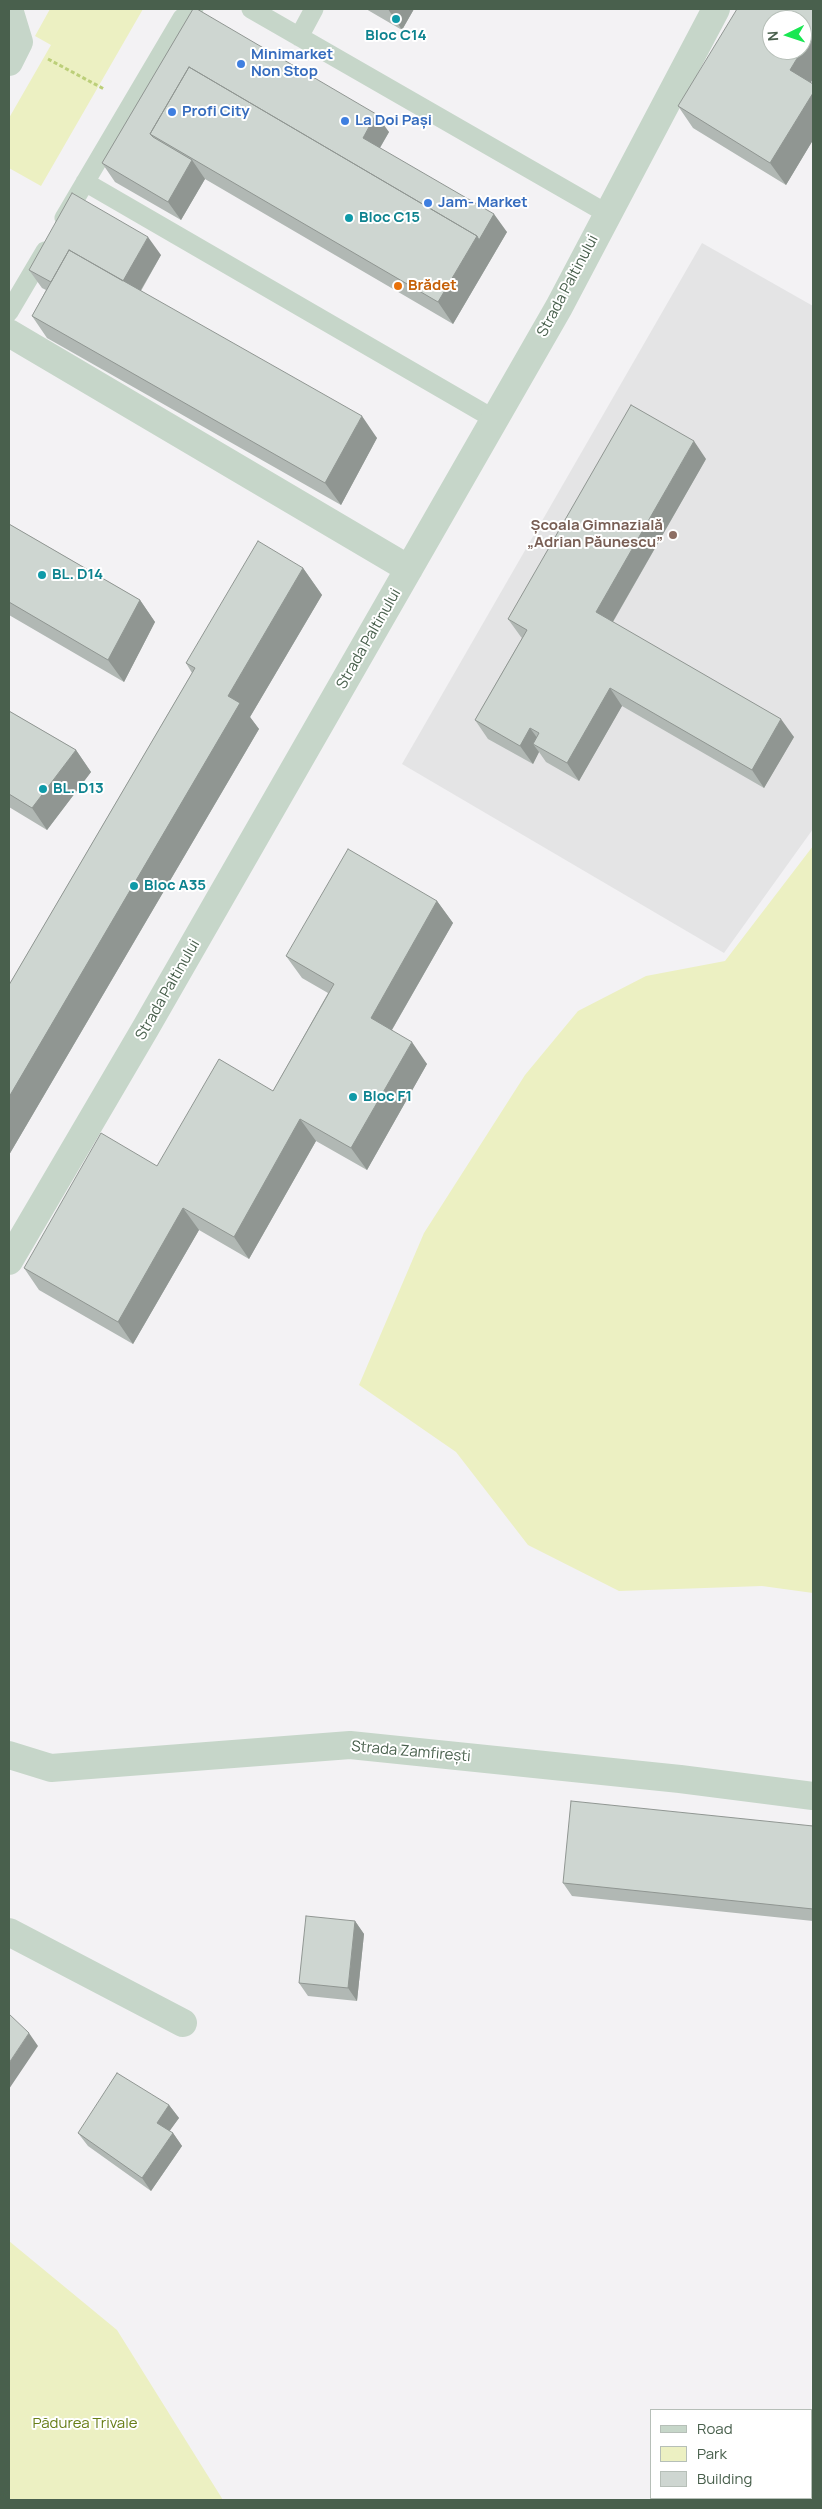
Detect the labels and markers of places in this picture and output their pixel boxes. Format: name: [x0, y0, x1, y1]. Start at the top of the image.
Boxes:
marker: Bloc C14: [390, 13, 402, 25]
place label: Bloc C14: [365, 27, 427, 45]
place label: Minimarket Non Stop: [251, 46, 333, 81]
marker: Minimarket Non Stop: [235, 58, 247, 70]
place label: Profi City: [182, 103, 250, 121]
marker: Profi City: [166, 106, 178, 118]
place label: La Doi Pași: [355, 112, 432, 130]
marker: La Doi Pași: [339, 115, 351, 127]
place label: Jam- Market: [438, 194, 528, 212]
marker: Jam- Market: [422, 197, 434, 209]
place label: Bloc C15: [359, 209, 420, 227]
marker: Bloc C15: [343, 212, 355, 224]
place label: Brădet: [408, 277, 457, 295]
marker: Brădet: [392, 280, 404, 292]
place label: Școala Gimnazială „Adrian Păunescu”: [527, 517, 663, 552]
marker: Școala Gimnazială „Adrian Păunescu”: [667, 529, 679, 541]
place label: BL. D14: [52, 566, 103, 584]
marker: BL. D14: [36, 569, 48, 581]
place label: BL. D13: [53, 780, 104, 798]
marker: BL. D13: [37, 783, 49, 795]
place label: Bloc A35: [144, 877, 206, 895]
marker: Bloc A35: [128, 880, 140, 892]
place label: Bloc F1: [363, 1088, 412, 1106]
marker: Bloc F1: [347, 1091, 359, 1103]

